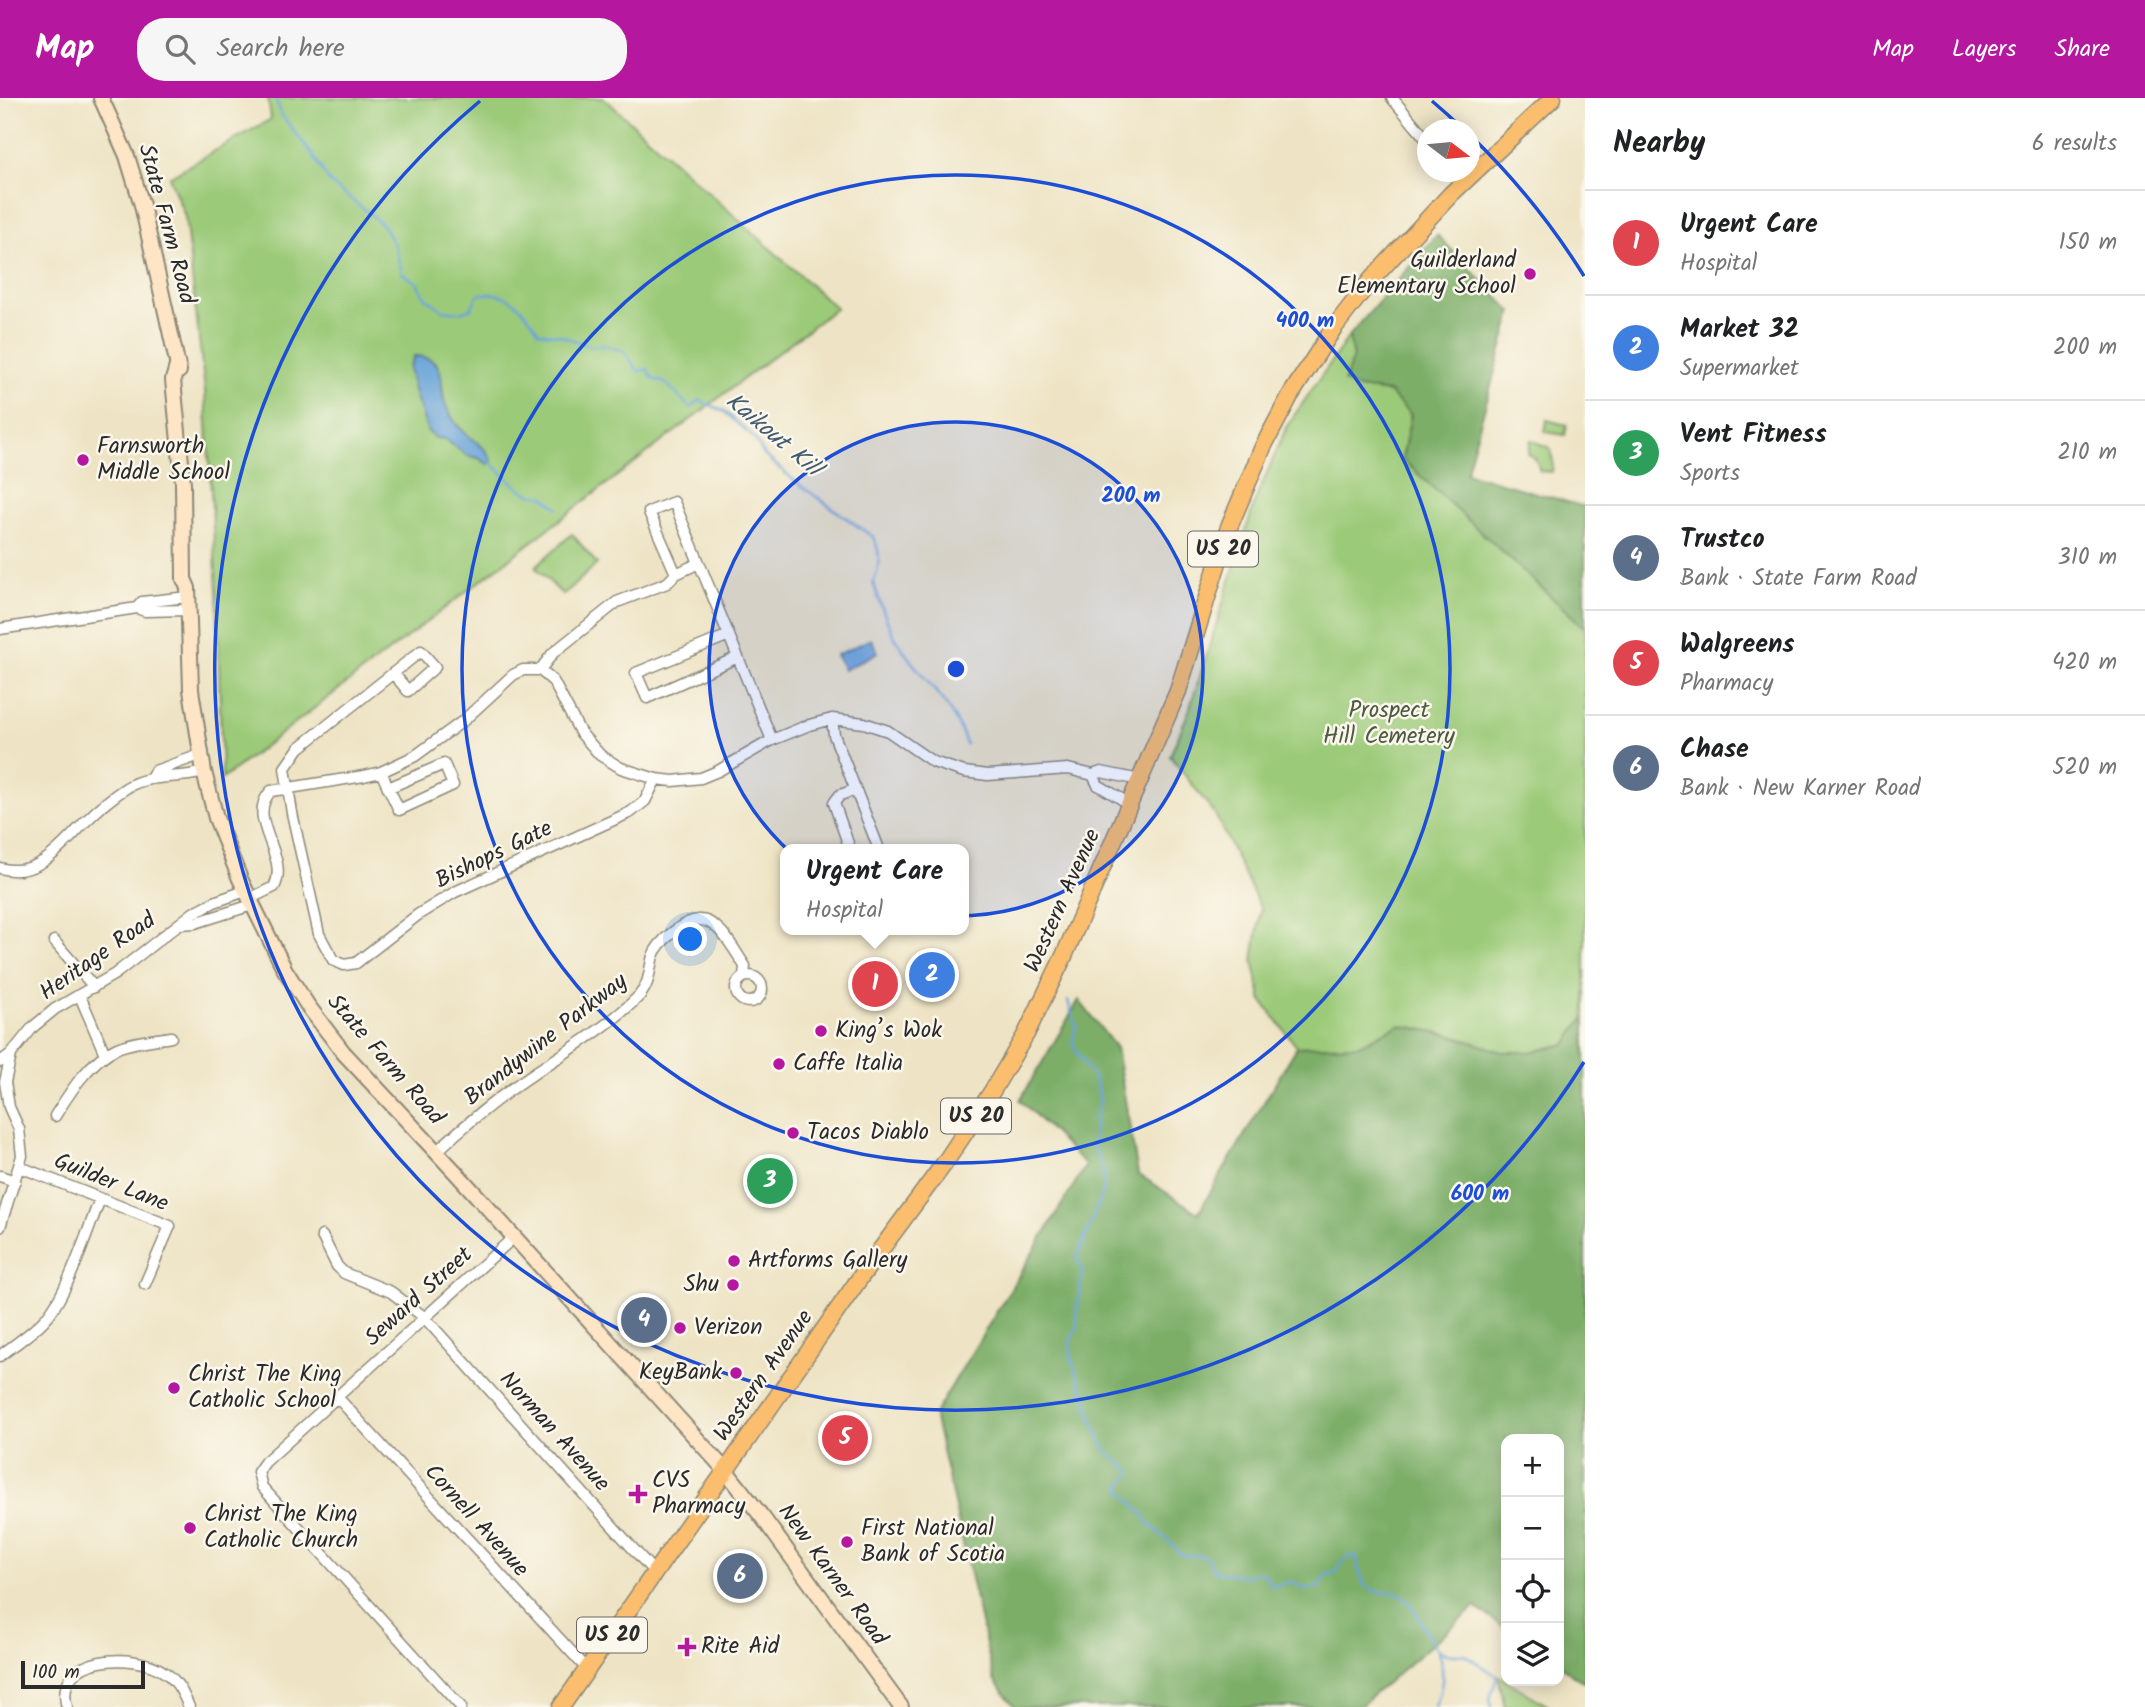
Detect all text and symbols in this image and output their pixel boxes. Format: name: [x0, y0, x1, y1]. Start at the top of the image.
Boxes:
search box: [137, 18, 627, 81]
text: Map: [35, 23, 95, 76]
text: Search here: [217, 28, 345, 70]
icon: search: [161, 30, 199, 68]
text: Map: [1872, 30, 1914, 69]
text: Layers: [1952, 30, 2016, 69]
text: Share: [2054, 30, 2110, 69]
north arrow: [1417, 119, 1480, 182]
text: Nearby: [1613, 120, 1705, 168]
text: 6 results: [2032, 126, 2117, 162]
street label: State Farm Road: [127, 140, 205, 309]
text: Urgent Care: [1680, 204, 1818, 246]
text: 1: [1633, 225, 1639, 261]
text: 150 m: [2058, 225, 2117, 261]
place label: Guilderland Elementary School: [1337, 243, 1517, 305]
text: Hospital: [1680, 246, 1757, 282]
marker: Guilderland Elementary School: [1522, 266, 1538, 282]
text: 400 m: [1276, 305, 1334, 338]
text: Market 32: [1680, 309, 1799, 351]
text: 2: [1629, 330, 1643, 366]
text: 200 m: [2053, 330, 2117, 366]
text: Supermarket: [1680, 351, 1799, 387]
water label: Kaikout Kill: [716, 383, 833, 490]
text: Vent Fitness: [1680, 414, 1827, 456]
place label: Farnsworth Middle School: [97, 429, 230, 491]
text: 3: [1630, 435, 1642, 471]
text: 210 m: [2057, 435, 2117, 471]
marker: Farnsworth Middle School: [75, 452, 91, 468]
text: Sports: [1680, 456, 1740, 492]
text: 200 m: [1101, 480, 1161, 513]
text: Trustco: [1680, 519, 1765, 561]
road number: US 20: [1188, 532, 1258, 566]
text: 4: [1630, 540, 1642, 576]
text: 310 m: [2058, 540, 2117, 576]
text: Bank · State Farm Road: [1680, 561, 1917, 597]
text: Walgreens: [1680, 624, 1794, 666]
text: 5: [1630, 645, 1642, 681]
text: 420 m: [2052, 645, 2117, 681]
centre of rings: [944, 657, 968, 681]
text: Pharmacy: [1680, 666, 1773, 702]
park label: Prospect Hill Cemetery: [1323, 693, 1455, 755]
text: Chase: [1680, 729, 1749, 771]
text: 6: [1630, 750, 1642, 786]
text: 520 m: [2052, 750, 2117, 786]
text: Bank · New Karner Road: [1680, 771, 1921, 807]
street label: Bishops Gate: [429, 811, 559, 899]
street label: Western Avenue: [1015, 823, 1111, 979]
popup: [780, 844, 969, 935]
text: Urgent Care: [806, 851, 943, 893]
text: Hospital: [806, 893, 883, 929]
street label: Heritage Road: [32, 903, 164, 1011]
your location: [673, 922, 707, 956]
pin: 2: [909, 949, 955, 1001]
pin: 1: [852, 958, 898, 1010]
street label: Brandywine Parkway: [456, 964, 636, 1115]
street label: State Farm Road: [317, 986, 453, 1134]
place label: King’s Wok: [835, 1013, 942, 1049]
marker: King’s Wok: [813, 1023, 829, 1039]
place label: Caffe Italia: [793, 1046, 903, 1082]
marker: Caffe Italia: [771, 1056, 787, 1072]
road number: US 20: [941, 1098, 1011, 1134]
place label: Tacos Diablo: [807, 1115, 929, 1151]
marker: Tacos Diablo: [785, 1125, 801, 1141]
street label: Guilder Lane: [48, 1144, 174, 1222]
pin: 3: [747, 1155, 793, 1207]
text: 600 m: [1451, 1178, 1509, 1211]
street label: Seward Street: [357, 1238, 482, 1356]
place label: Artforms Gallery: [748, 1243, 908, 1279]
marker: Artforms Gallery: [726, 1253, 742, 1269]
place label: Shu: [683, 1267, 719, 1303]
marker: Shu: [725, 1277, 741, 1293]
pin: 4: [621, 1294, 667, 1346]
street label: Western Avenue: [705, 1303, 823, 1449]
place label: Verizon: [694, 1310, 762, 1346]
marker: Verizon: [672, 1320, 688, 1336]
place label: KeyBank: [639, 1355, 722, 1391]
place label: Christ The King Catholic School: [188, 1357, 342, 1419]
street label: Norman Avenue: [490, 1364, 618, 1500]
marker: KeyBank: [728, 1365, 744, 1381]
marker: Christ The King Catholic School: [166, 1380, 182, 1396]
pin: 5: [822, 1412, 868, 1464]
map controls: [1501, 1434, 1564, 1686]
button: +: [1501, 1434, 1564, 1497]
street label: Cornell Avenue: [415, 1456, 537, 1586]
place label: CVS Pharmacy: [652, 1463, 746, 1525]
marker: CVS Pharmacy: [630, 1486, 646, 1502]
street label: New Karner Road: [768, 1496, 896, 1654]
place label: Christ The King Catholic Church: [204, 1497, 358, 1559]
button: −: [1501, 1497, 1564, 1560]
place label: First National Bank of Scotia: [861, 1511, 1005, 1573]
marker: Christ The King Catholic Church: [182, 1520, 198, 1536]
marker: First National Bank of Scotia: [839, 1534, 855, 1550]
pin: 6: [717, 1550, 763, 1602]
button: locate: [1501, 1560, 1564, 1623]
road number: US 20: [577, 1618, 647, 1652]
button: layers: [1501, 1623, 1564, 1686]
place label: Rite Aid: [701, 1629, 780, 1665]
marker: Rite Aid: [679, 1639, 695, 1655]
scale bar: [21, 1658, 145, 1690]
text: 100 m: [32, 1658, 80, 1688]

